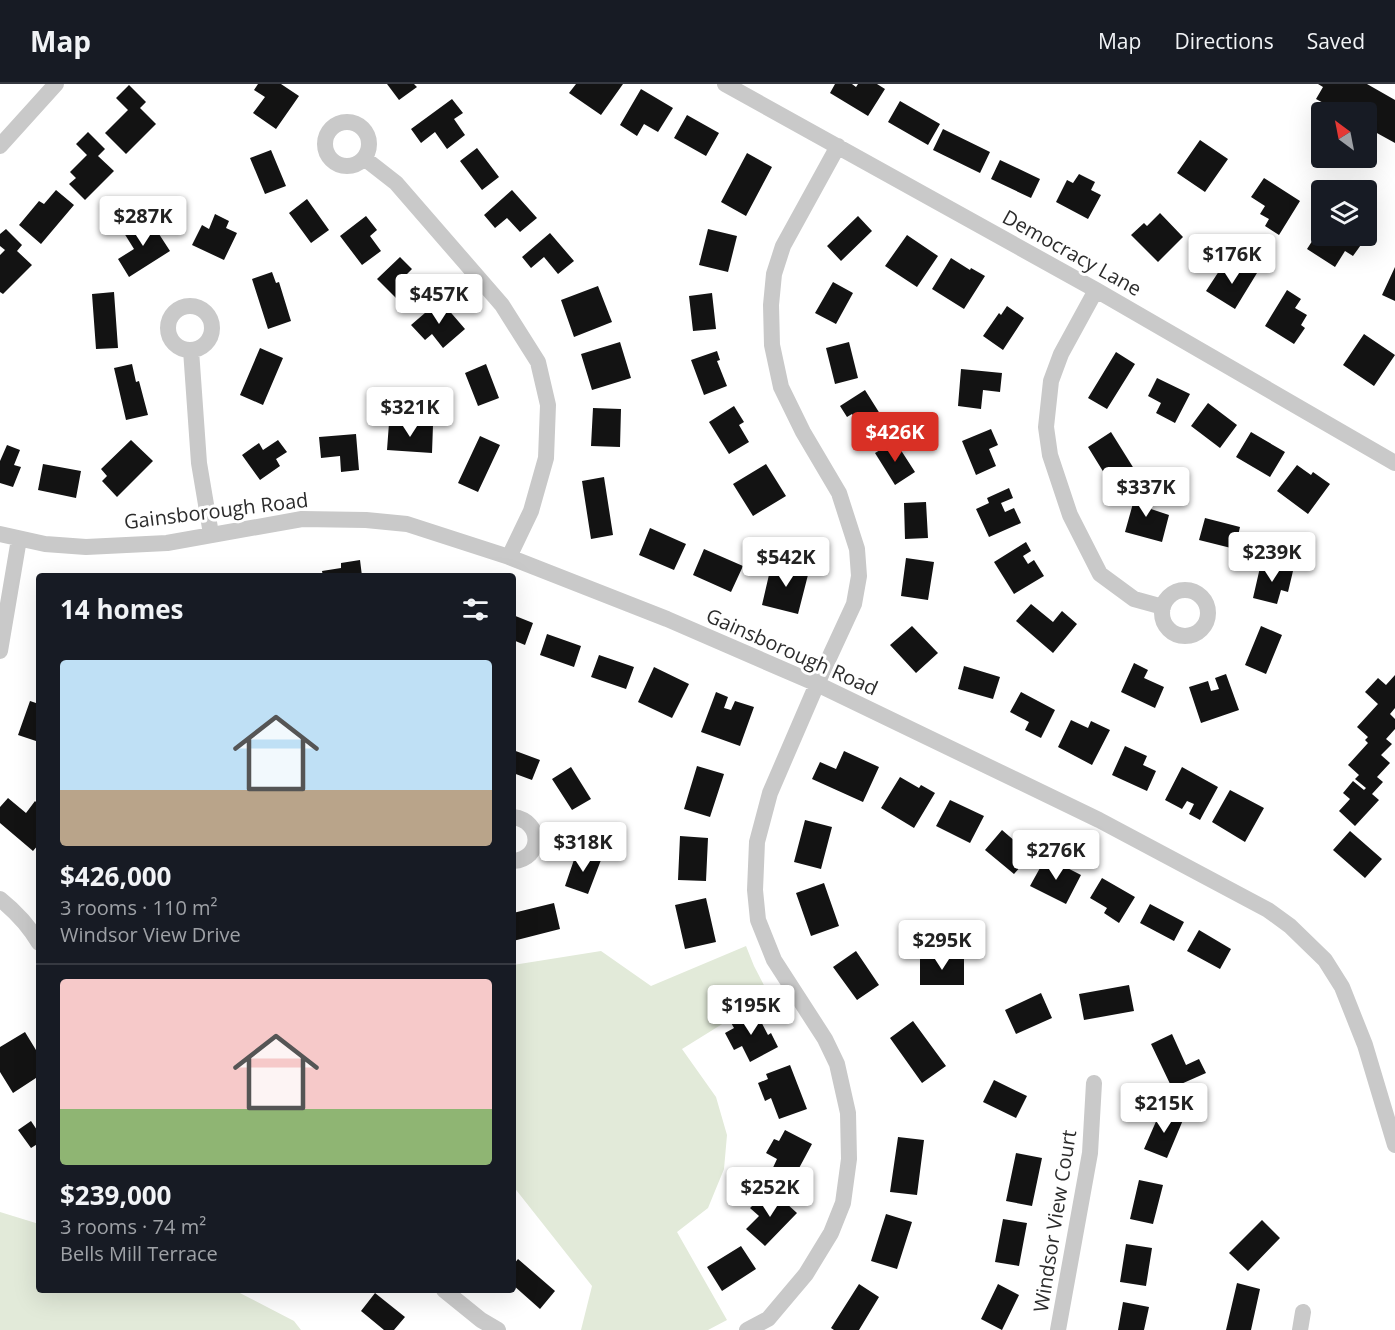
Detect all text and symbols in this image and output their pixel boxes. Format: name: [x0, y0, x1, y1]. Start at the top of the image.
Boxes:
text: Map: [30, 22, 91, 60]
text: Map: [1098, 27, 1141, 55]
text: Directions: [1174, 27, 1274, 55]
text: Saved: [1307, 27, 1365, 55]
north arrow: [1311, 102, 1377, 168]
map controls: [1311, 102, 1377, 246]
button: layers: [1311, 180, 1377, 246]
pin: $287K: [101, 196, 185, 247]
text: $287K: [113, 202, 173, 229]
street label: Democracy Lane: [998, 203, 1147, 302]
pin: $176K: [1190, 234, 1274, 285]
text: $176K: [1202, 240, 1262, 267]
pin: $457K: [397, 274, 481, 325]
text: $457K: [409, 280, 469, 307]
pin: $321K: [368, 387, 452, 438]
text: $321K: [380, 393, 440, 420]
pin: $426K: [853, 412, 937, 463]
text: $426K: [865, 418, 925, 445]
pin: $337K: [1104, 467, 1188, 518]
text: $337K: [1116, 473, 1176, 500]
street label: Gainsborough Road: [122, 486, 310, 535]
pin: $239K: [1230, 532, 1314, 583]
pin: $542K: [744, 537, 828, 588]
text: $239K: [1242, 538, 1302, 565]
text: $542K: [756, 543, 816, 570]
text: 14 homes: [60, 591, 184, 627]
icon: filters: [459, 593, 492, 626]
street label: Gainsborough Road: [702, 602, 882, 702]
icon: home: [222, 699, 330, 807]
pin: $318K: [541, 822, 625, 873]
text: $318K: [553, 828, 613, 855]
pin: $276K: [1014, 830, 1098, 881]
text: $276K: [1026, 836, 1086, 863]
text: $426,000: [60, 858, 171, 894]
text: 3 rooms · 110 m²: [60, 894, 218, 921]
pin: $295K: [900, 920, 984, 971]
text: Windsor View Drive: [60, 921, 241, 948]
text: $295K: [912, 926, 972, 953]
pin: $195K: [709, 985, 793, 1036]
text: $195K: [721, 991, 781, 1018]
icon: home: [222, 1018, 330, 1126]
pin: $215K: [1122, 1083, 1206, 1134]
text: $215K: [1134, 1089, 1194, 1116]
street label: Windsor View Court: [1027, 1128, 1082, 1314]
pin: $252K: [728, 1167, 812, 1218]
text: $252K: [740, 1173, 800, 1200]
text: $239,000: [60, 1177, 171, 1213]
text: 3 rooms · 74 m²: [60, 1213, 206, 1240]
text: Bells Mill Terrace: [60, 1240, 218, 1267]

